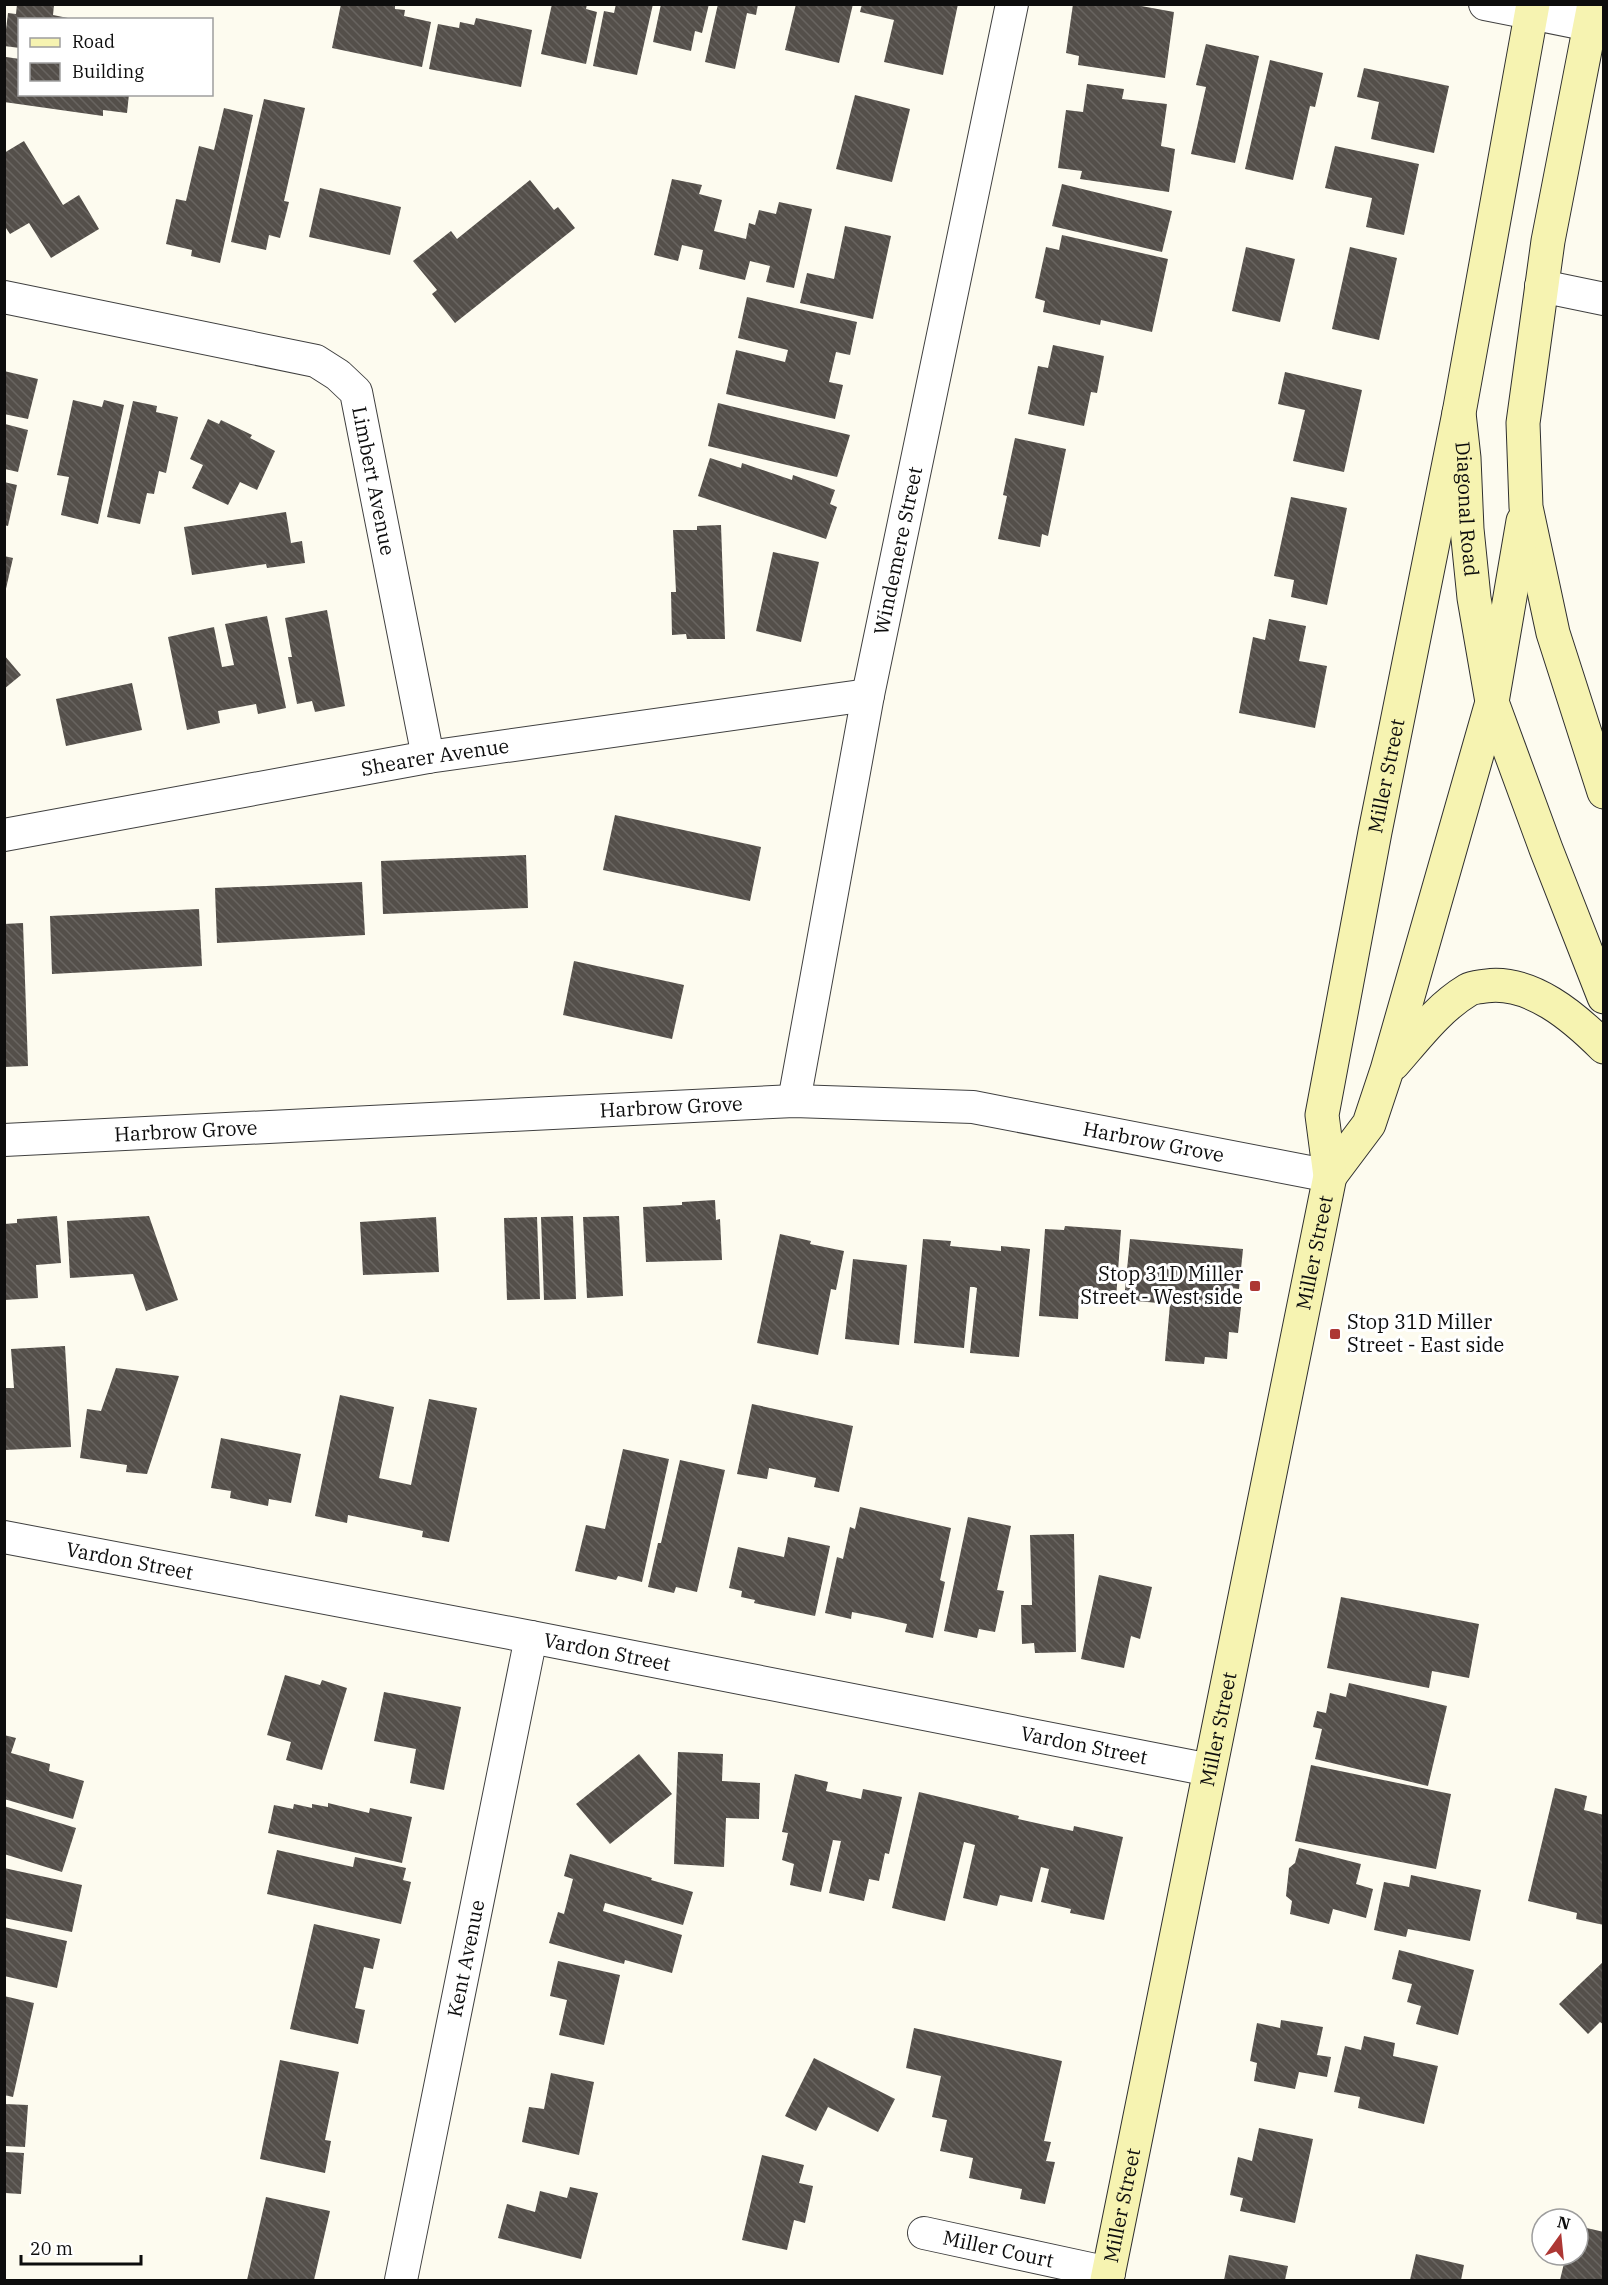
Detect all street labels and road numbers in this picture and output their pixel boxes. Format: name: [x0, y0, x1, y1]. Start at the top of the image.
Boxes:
street label: Limbert Avenue: [346, 404, 402, 558]
street label: Diagonal Road: [1449, 440, 1486, 578]
street label: Windemere Street: [867, 464, 928, 637]
street label: Miller Street: [1361, 716, 1410, 835]
street label: Shearer Avenue: [359, 732, 511, 782]
street label: Harbrow Grove: [599, 1090, 743, 1124]
street label: Harbrow Grove: [114, 1114, 258, 1148]
street label: Harbrow Grove: [1081, 1115, 1227, 1168]
street label: Miller Street: [1289, 1193, 1339, 1312]
street label: Vardon Street: [64, 1535, 196, 1586]
street label: Vardon Street: [541, 1626, 673, 1677]
street label: Miller Street: [1193, 1669, 1243, 1789]
street label: Vardon Street: [1018, 1719, 1150, 1770]
street label: Kent Avenue: [440, 1897, 491, 2020]
street label: Miller Street: [1097, 2146, 1146, 2265]
street label: Miller Court: [941, 2223, 1056, 2274]

